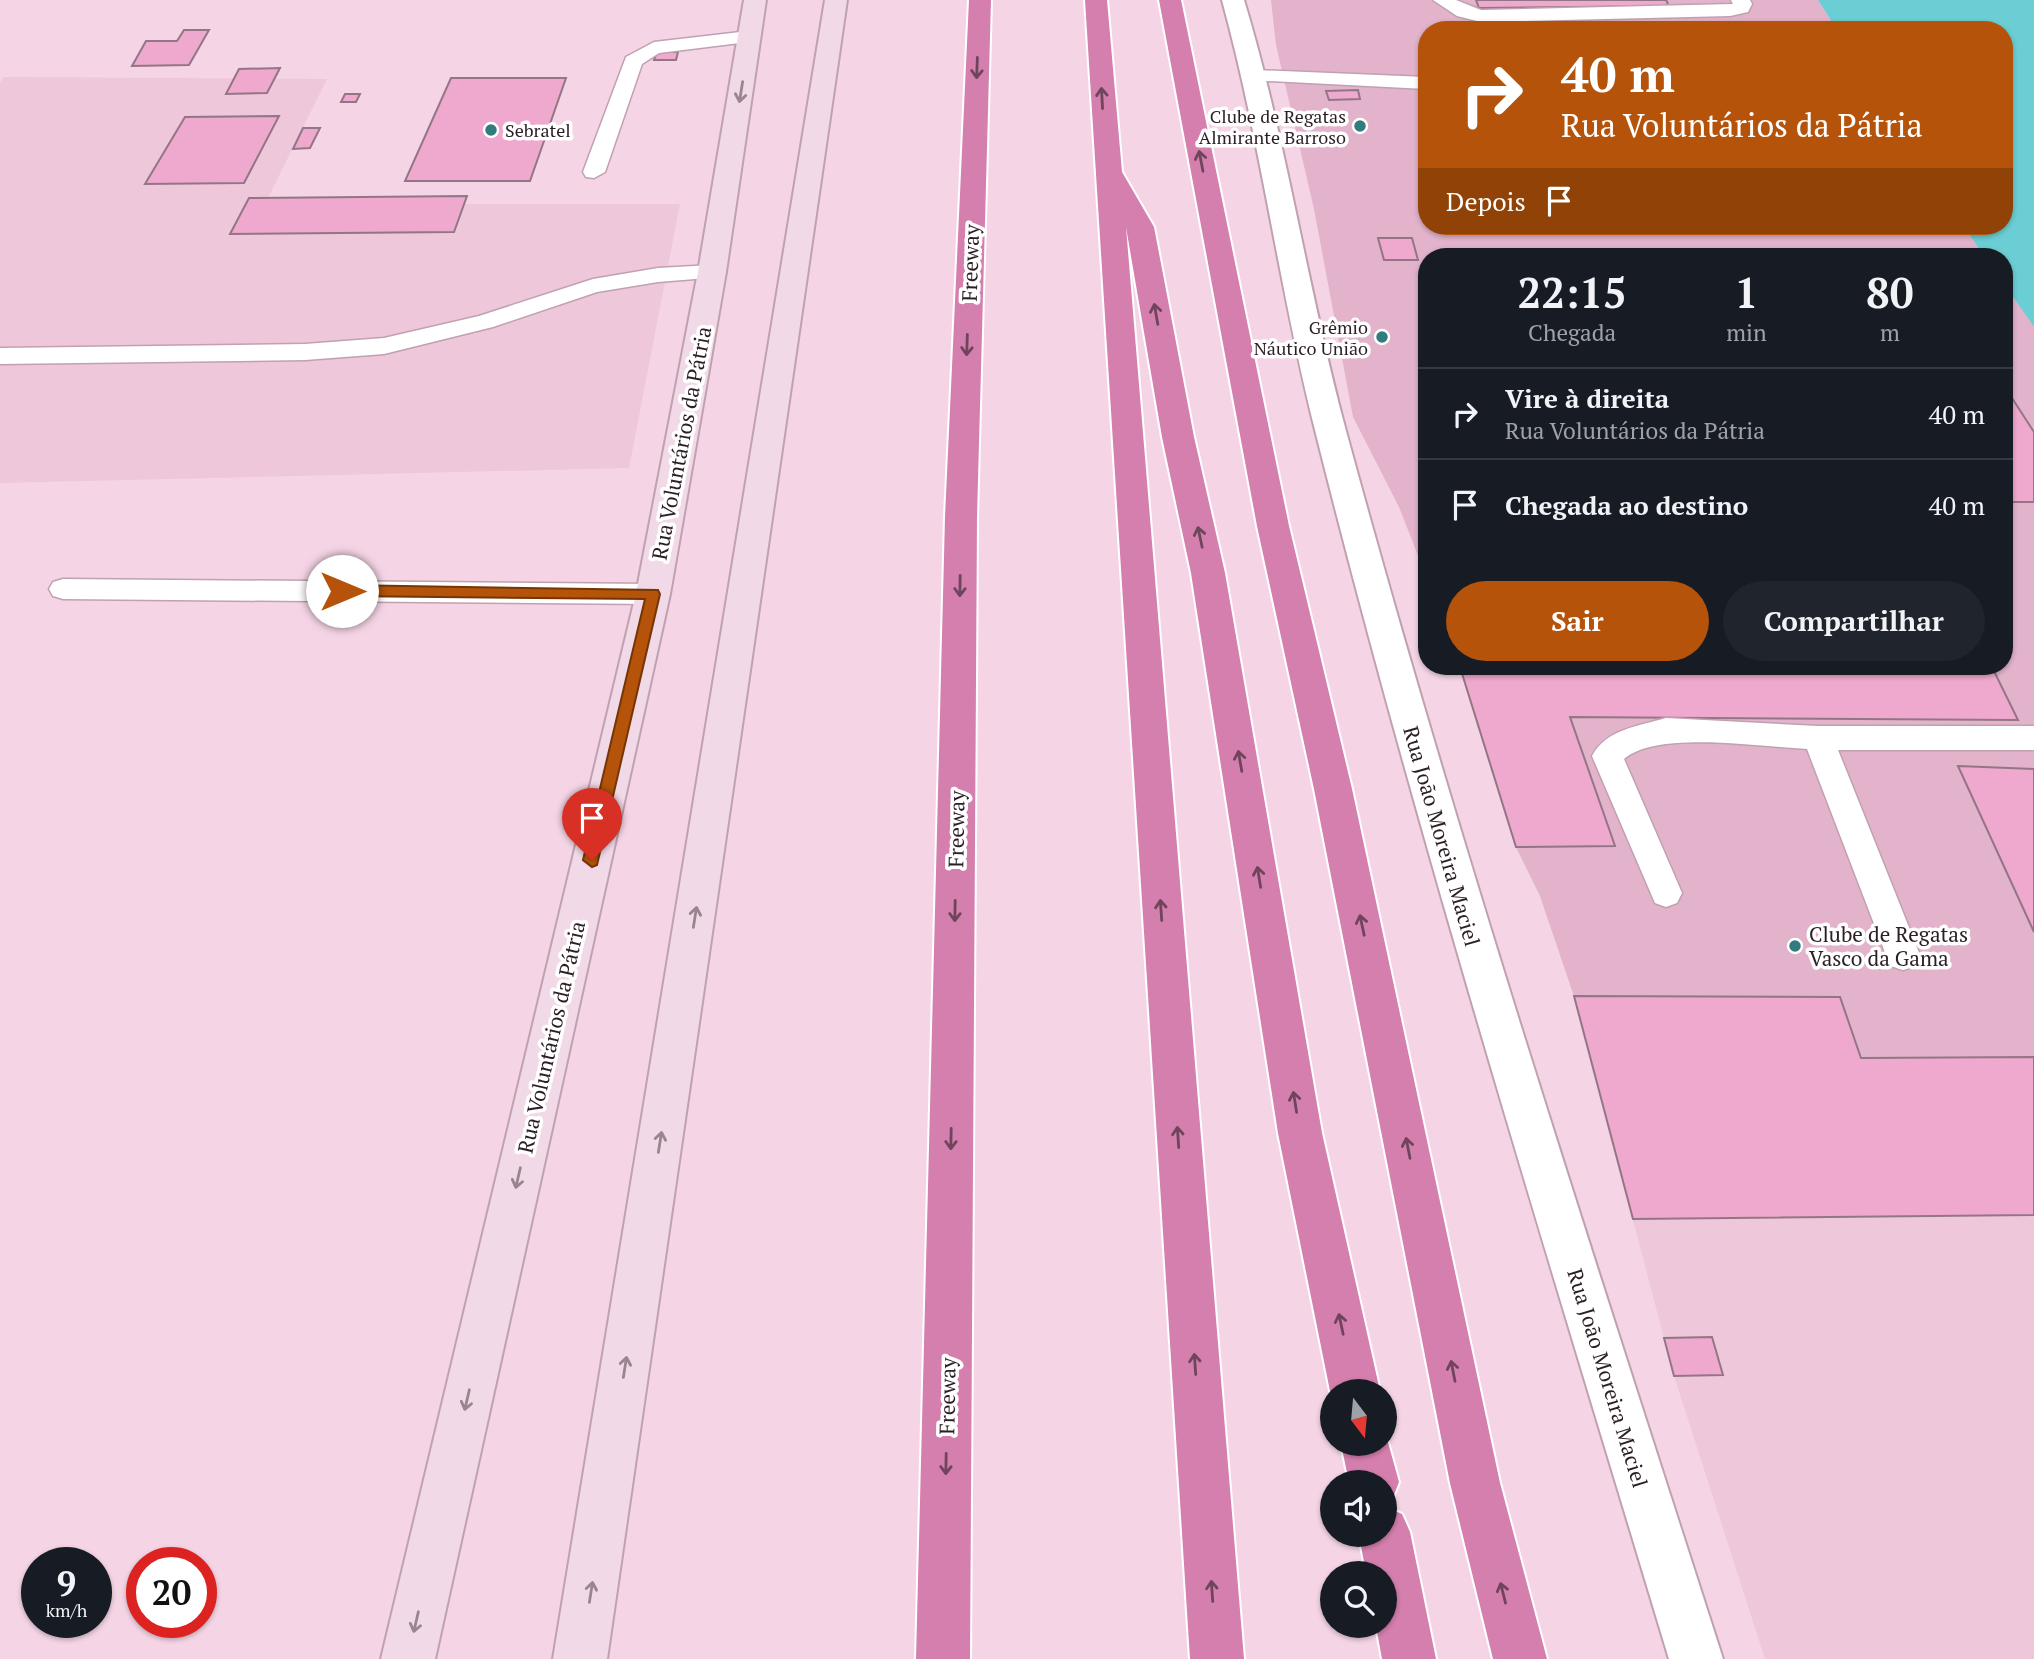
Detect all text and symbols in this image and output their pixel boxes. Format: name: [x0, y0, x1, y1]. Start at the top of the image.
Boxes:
text: 40 m: [1561, 41, 1675, 106]
icon: right: [1446, 49, 1537, 140]
one-way arrow: [971, 56, 984, 79]
one-way arrow: [734, 80, 747, 103]
one-way arrow: [1095, 86, 1108, 109]
place label: Clube de Regatas Almirante Barroso: [1199, 104, 1346, 149]
text: Rua Voluntários da Pátria: [1561, 104, 1923, 146]
place label: Sebratel: [505, 118, 571, 142]
marker: Clube de Regatas Almirante Barroso: [1352, 118, 1368, 134]
marker: Sebratel: [483, 122, 499, 138]
one-way arrow: [1194, 150, 1208, 173]
icon: arrive: [1540, 182, 1578, 220]
text: Depois: [1446, 184, 1526, 218]
street label: Freeway: [955, 224, 985, 302]
text: 22:15: [1517, 264, 1627, 320]
text: 1: [1735, 264, 1758, 320]
text: 80: [1866, 264, 1914, 320]
one-way arrow: [1149, 303, 1162, 326]
place label: Grêmio Náutico União: [1254, 315, 1368, 360]
text: Chegada: [1528, 317, 1616, 348]
text: min: [1726, 317, 1767, 348]
text: m: [1880, 317, 1900, 348]
street label: Rua Voluntários da Pátria: [645, 323, 717, 562]
marker: Grêmio Náutico União: [1374, 329, 1390, 345]
one-way arrow: [961, 333, 974, 356]
text: Vire à direita: [1505, 381, 1669, 415]
icon: right: [1446, 395, 1484, 433]
text: 40 m: [1929, 397, 1985, 431]
text: Rua Voluntários da Pátria: [1505, 415, 1765, 446]
icon: arrive: [1446, 486, 1484, 524]
text: Chegada ao destino: [1505, 488, 1748, 522]
text: 40 m: [1929, 488, 1985, 522]
one-way arrow: [1192, 526, 1206, 549]
position arrow: [305, 554, 379, 628]
one-way arrow: [953, 574, 966, 597]
button: Sair: [1446, 581, 1709, 661]
button: Compartilhar: [1723, 581, 1985, 661]
street label: Rua João Moreira Maciel: [1397, 723, 1487, 949]
one-way arrow: [1233, 750, 1246, 773]
pin: [562, 788, 622, 860]
street label: Freeway: [941, 790, 971, 868]
icon: arrive: [573, 799, 611, 837]
one-way arrow: [1252, 866, 1265, 889]
one-way arrow: [948, 899, 962, 922]
one-way arrow: [1154, 900, 1167, 922]
one-way arrow: [689, 906, 702, 929]
one-way arrow: [1354, 914, 1368, 937]
street label: Rua Voluntários da Pátria: [511, 918, 591, 1156]
place label: Clube de Regatas Vasco da Gama: [1809, 920, 1968, 972]
marker: Clube de Regatas Vasco da Gama: [1787, 938, 1803, 954]
one-way arrow: [1288, 1091, 1301, 1114]
one-way arrow: [1171, 1126, 1184, 1149]
one-way arrow: [944, 1127, 958, 1150]
one-way arrow: [654, 1131, 667, 1154]
one-way arrow: [1400, 1137, 1414, 1160]
one-way arrow: [511, 1166, 525, 1189]
street label: Rua João Moreira Maciel: [1561, 1265, 1655, 1491]
one-way arrow: [1333, 1313, 1347, 1336]
one-way arrow: [1188, 1353, 1201, 1376]
one-way arrow: [619, 1356, 632, 1379]
street label: Freeway: [932, 1357, 962, 1435]
one-way arrow: [1445, 1360, 1459, 1383]
north arrow: [1320, 1379, 1396, 1456]
map controls: [1320, 1379, 1397, 1638]
one-way arrow: [460, 1388, 474, 1411]
one-way arrow: [940, 1452, 953, 1475]
button: sound: [1320, 1470, 1397, 1547]
speed limit sign: 20: [126, 1547, 217, 1638]
text: 9: [57, 1560, 76, 1606]
button: search: [1320, 1561, 1397, 1638]
one-way arrow: [1205, 1580, 1218, 1603]
one-way arrow: [585, 1581, 598, 1603]
one-way arrow: [1496, 1582, 1509, 1605]
text: km/h: [46, 1598, 87, 1622]
one-way arrow: [409, 1610, 423, 1633]

